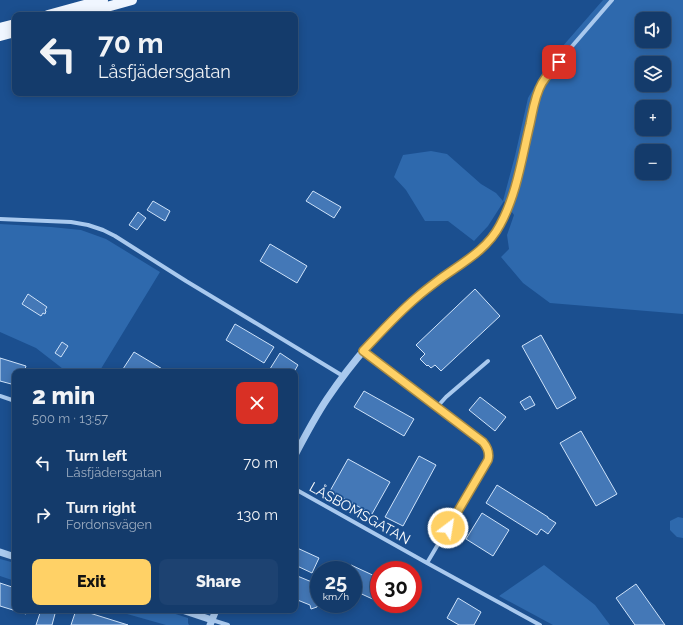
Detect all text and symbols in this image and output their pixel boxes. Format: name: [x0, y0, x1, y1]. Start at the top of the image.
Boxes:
map controls: [635, 12, 671, 180]
button: sound: [635, 12, 671, 48]
text: 70 m: [98, 27, 164, 60]
icon: left: [32, 28, 84, 80]
pin: [542, 45, 576, 79]
icon: arrive: [548, 51, 570, 73]
button: layers: [635, 56, 671, 92]
text: Låsfjädersgatan: [98, 61, 231, 82]
button: +: [635, 100, 671, 136]
button: −: [635, 144, 671, 180]
text: 2 min: [32, 381, 95, 410]
button: close: [236, 382, 278, 424]
text: 500 m · 13:57: [32, 411, 108, 426]
text: Turn left: [66, 447, 127, 465]
icon: left: [32, 452, 54, 474]
text: 70 m: [243, 454, 278, 472]
text: Låsfjädersgatan: [66, 465, 162, 480]
street label: LÅSBOMSGATAN: [307, 478, 414, 547]
text: Turn right: [66, 499, 136, 517]
icon: right: [32, 504, 54, 526]
text: 130 m: [237, 506, 278, 524]
position arrow: [427, 507, 469, 549]
text: Fordonsvägen: [66, 517, 152, 532]
button: Exit: [32, 559, 151, 605]
button: Share: [159, 559, 278, 605]
speed limit sign: 30: [370, 561, 422, 613]
text: 25: [325, 570, 347, 594]
text: km/h: [323, 591, 349, 602]

